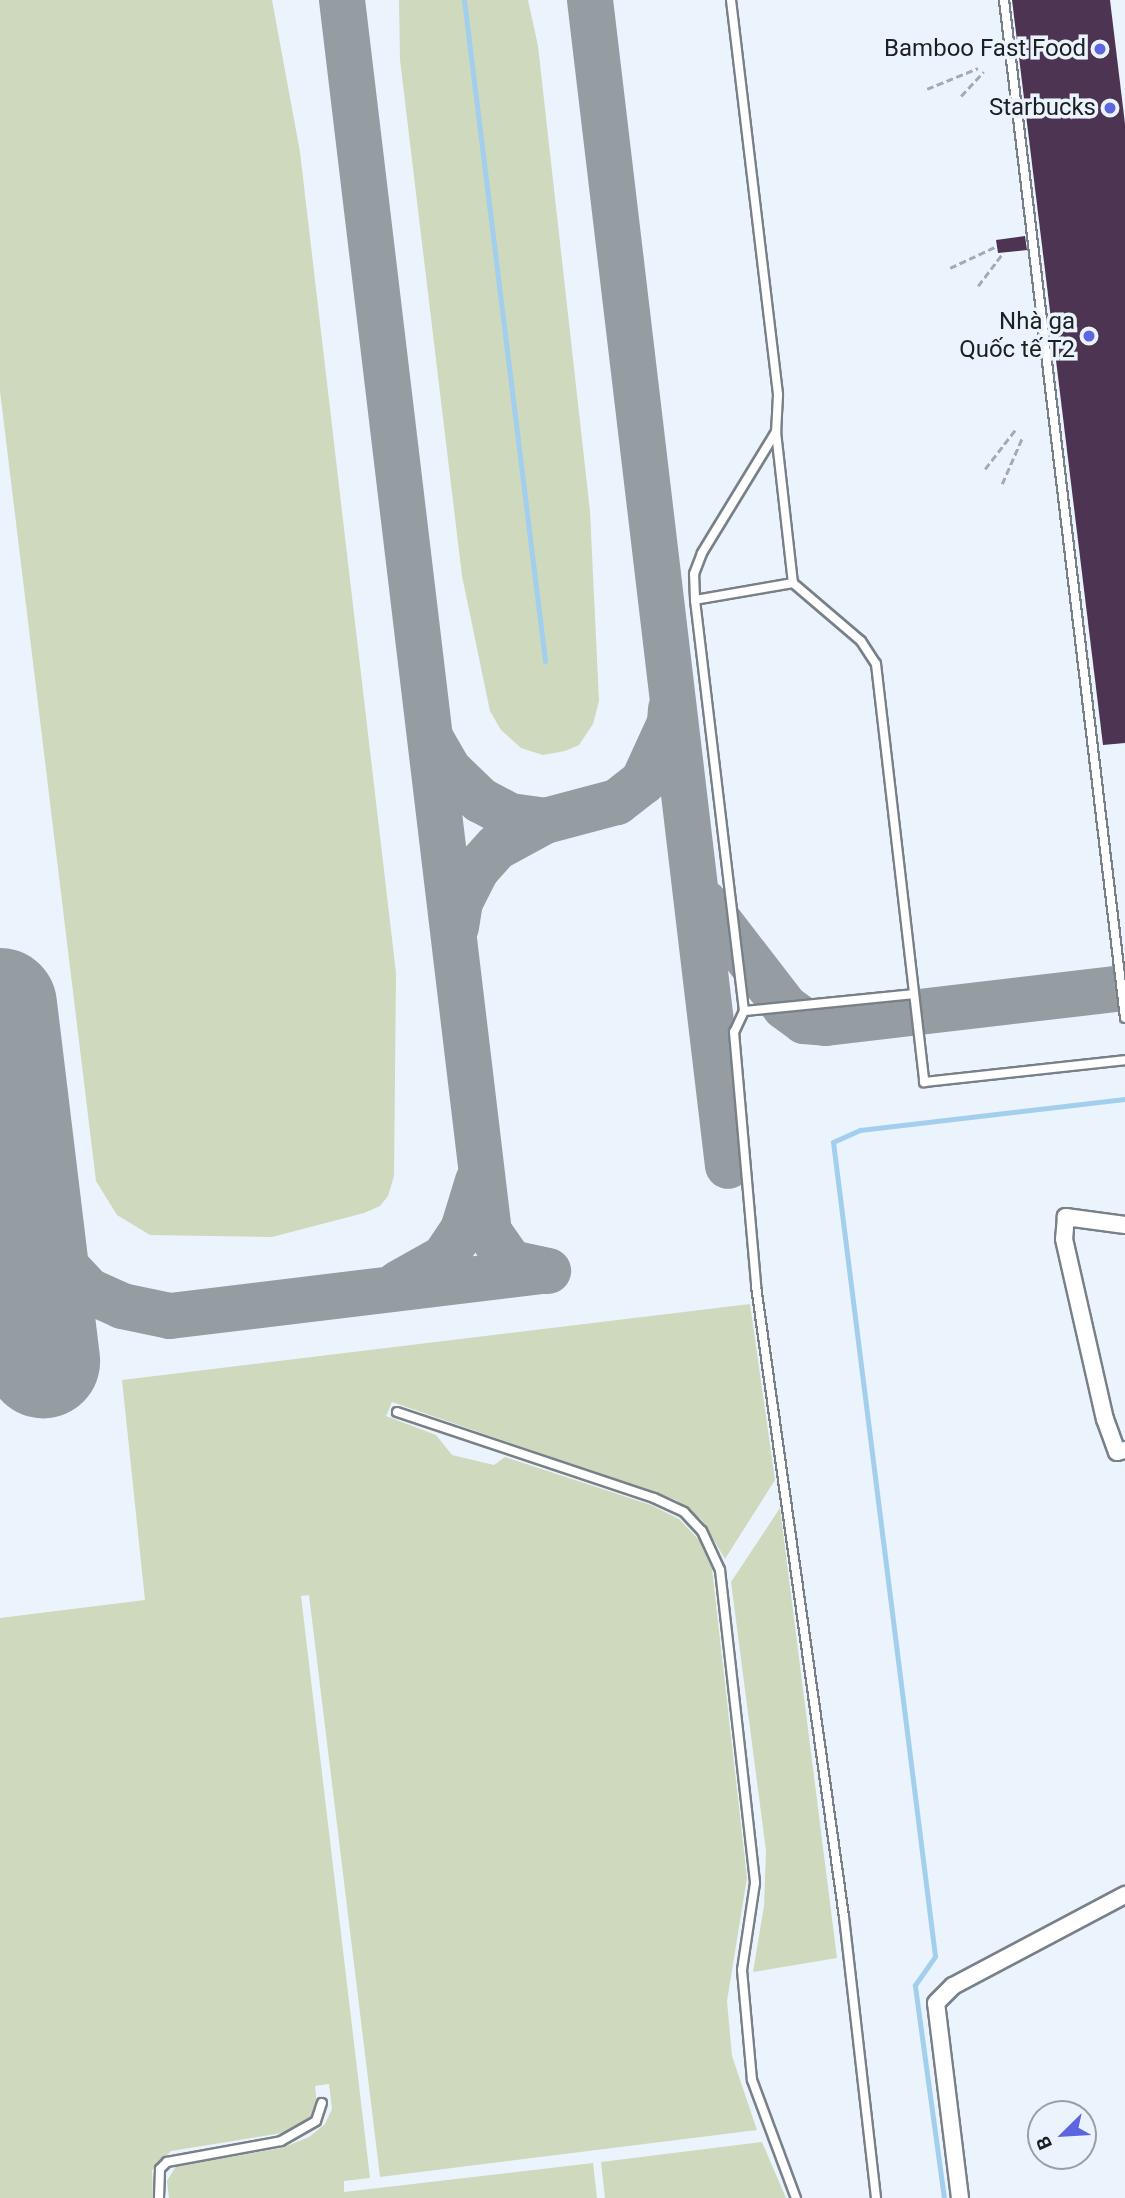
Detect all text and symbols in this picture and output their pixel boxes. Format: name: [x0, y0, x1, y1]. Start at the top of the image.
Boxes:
place label: Bamboo Fast Food: [884, 35, 1086, 63]
marker: Bamboo Fast Food: [1092, 41, 1108, 57]
place label: Starbucks: [989, 94, 1096, 122]
marker: Starbucks: [1102, 100, 1118, 116]
place label: Nhà ga Quốc tế T2: [959, 308, 1075, 364]
marker: Nhà ga Quốc tế T2: [1081, 328, 1097, 344]
north arrow: [1027, 2100, 1097, 2170]
text: B: [1031, 2133, 1057, 2153]

